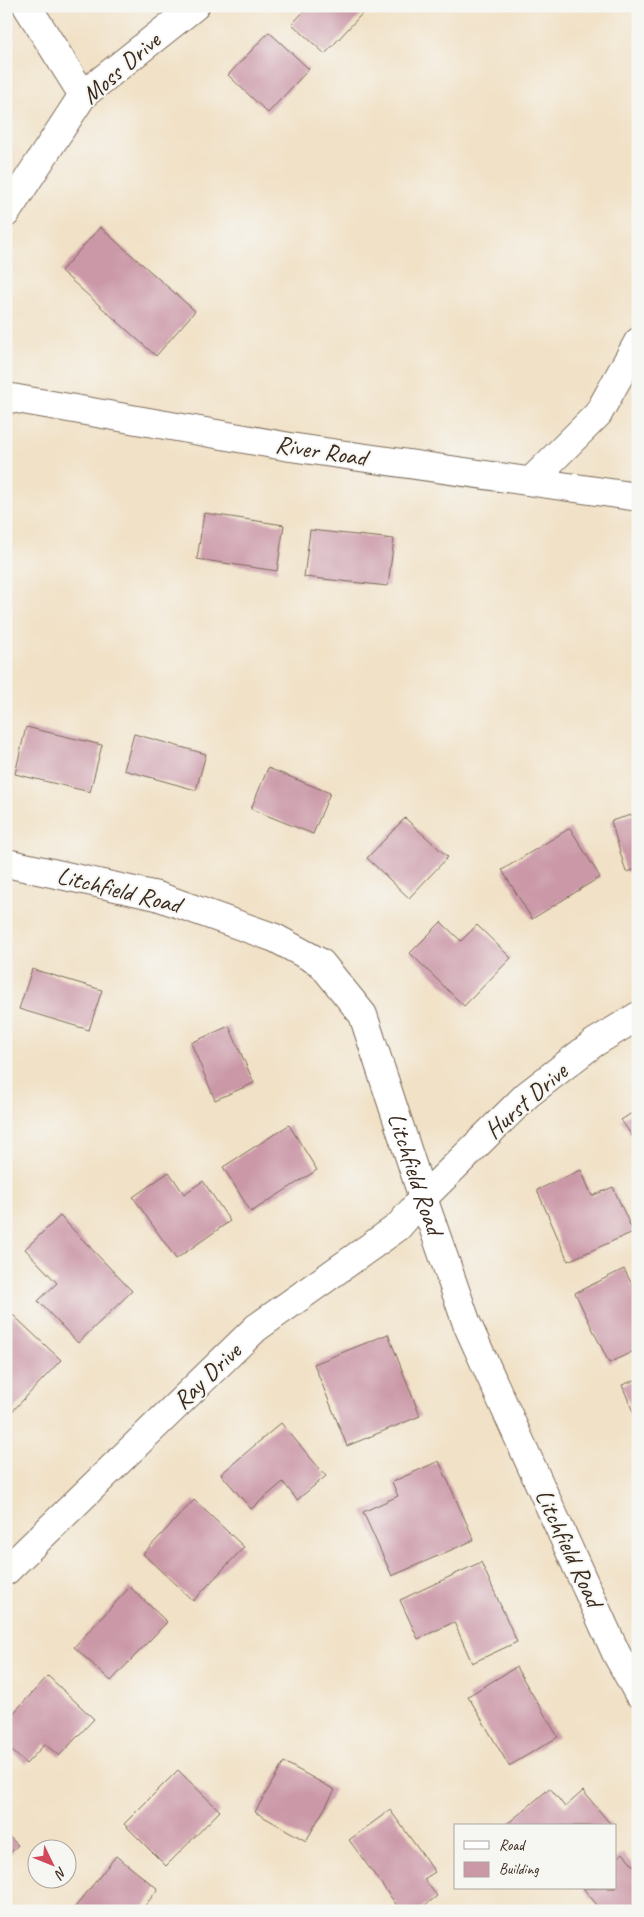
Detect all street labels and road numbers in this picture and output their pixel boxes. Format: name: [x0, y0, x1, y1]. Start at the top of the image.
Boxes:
street label: Moss Drive: [75, 24, 169, 111]
street label: River Road: [273, 428, 372, 474]
street label: Litchfield Road: [54, 859, 187, 922]
street label: Hurst Drive: [478, 1055, 576, 1146]
street label: Litchfield Road: [380, 1109, 452, 1242]
street label: Ray Drive: [166, 1334, 249, 1416]
street label: Litchfield Road: [528, 1484, 612, 1615]

